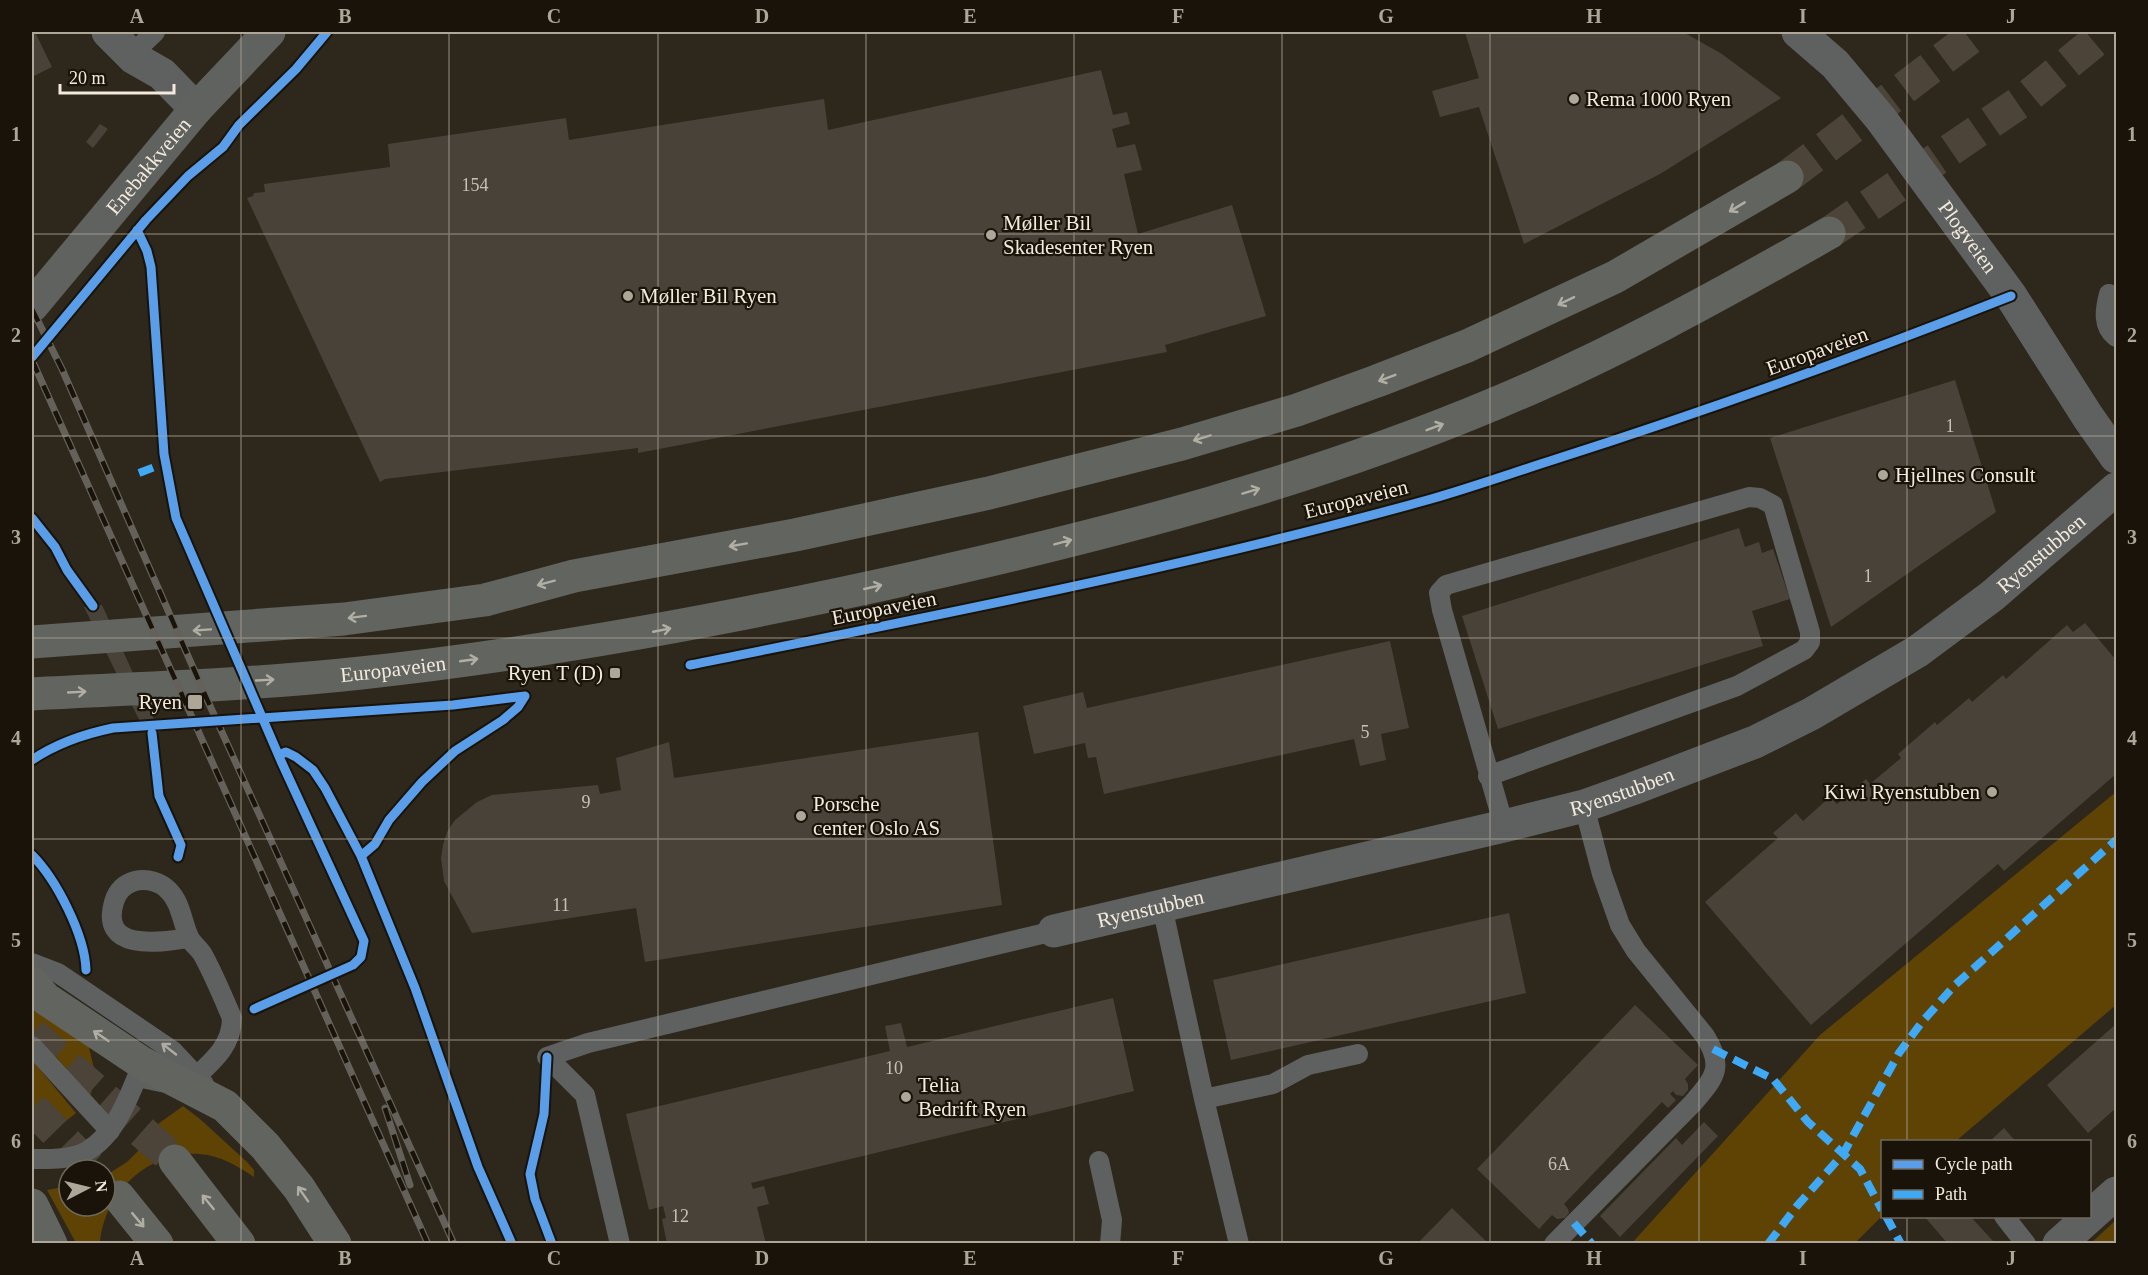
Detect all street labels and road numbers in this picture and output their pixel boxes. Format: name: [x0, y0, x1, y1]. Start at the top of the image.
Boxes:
street label: Enebakkveien: [101, 112, 196, 220]
street label: Plogveien: [1933, 196, 2002, 278]
street label: Europaveien: [1763, 321, 1871, 380]
street label: Europaveien: [1302, 474, 1411, 523]
street label: Ryenstubben: [1992, 509, 2091, 598]
street label: Europaveien: [830, 586, 939, 630]
street label: Europaveien: [339, 651, 448, 687]
street label: Ryenstubben: [1568, 762, 1678, 821]
street label: Ryenstubben: [1095, 884, 1207, 933]

